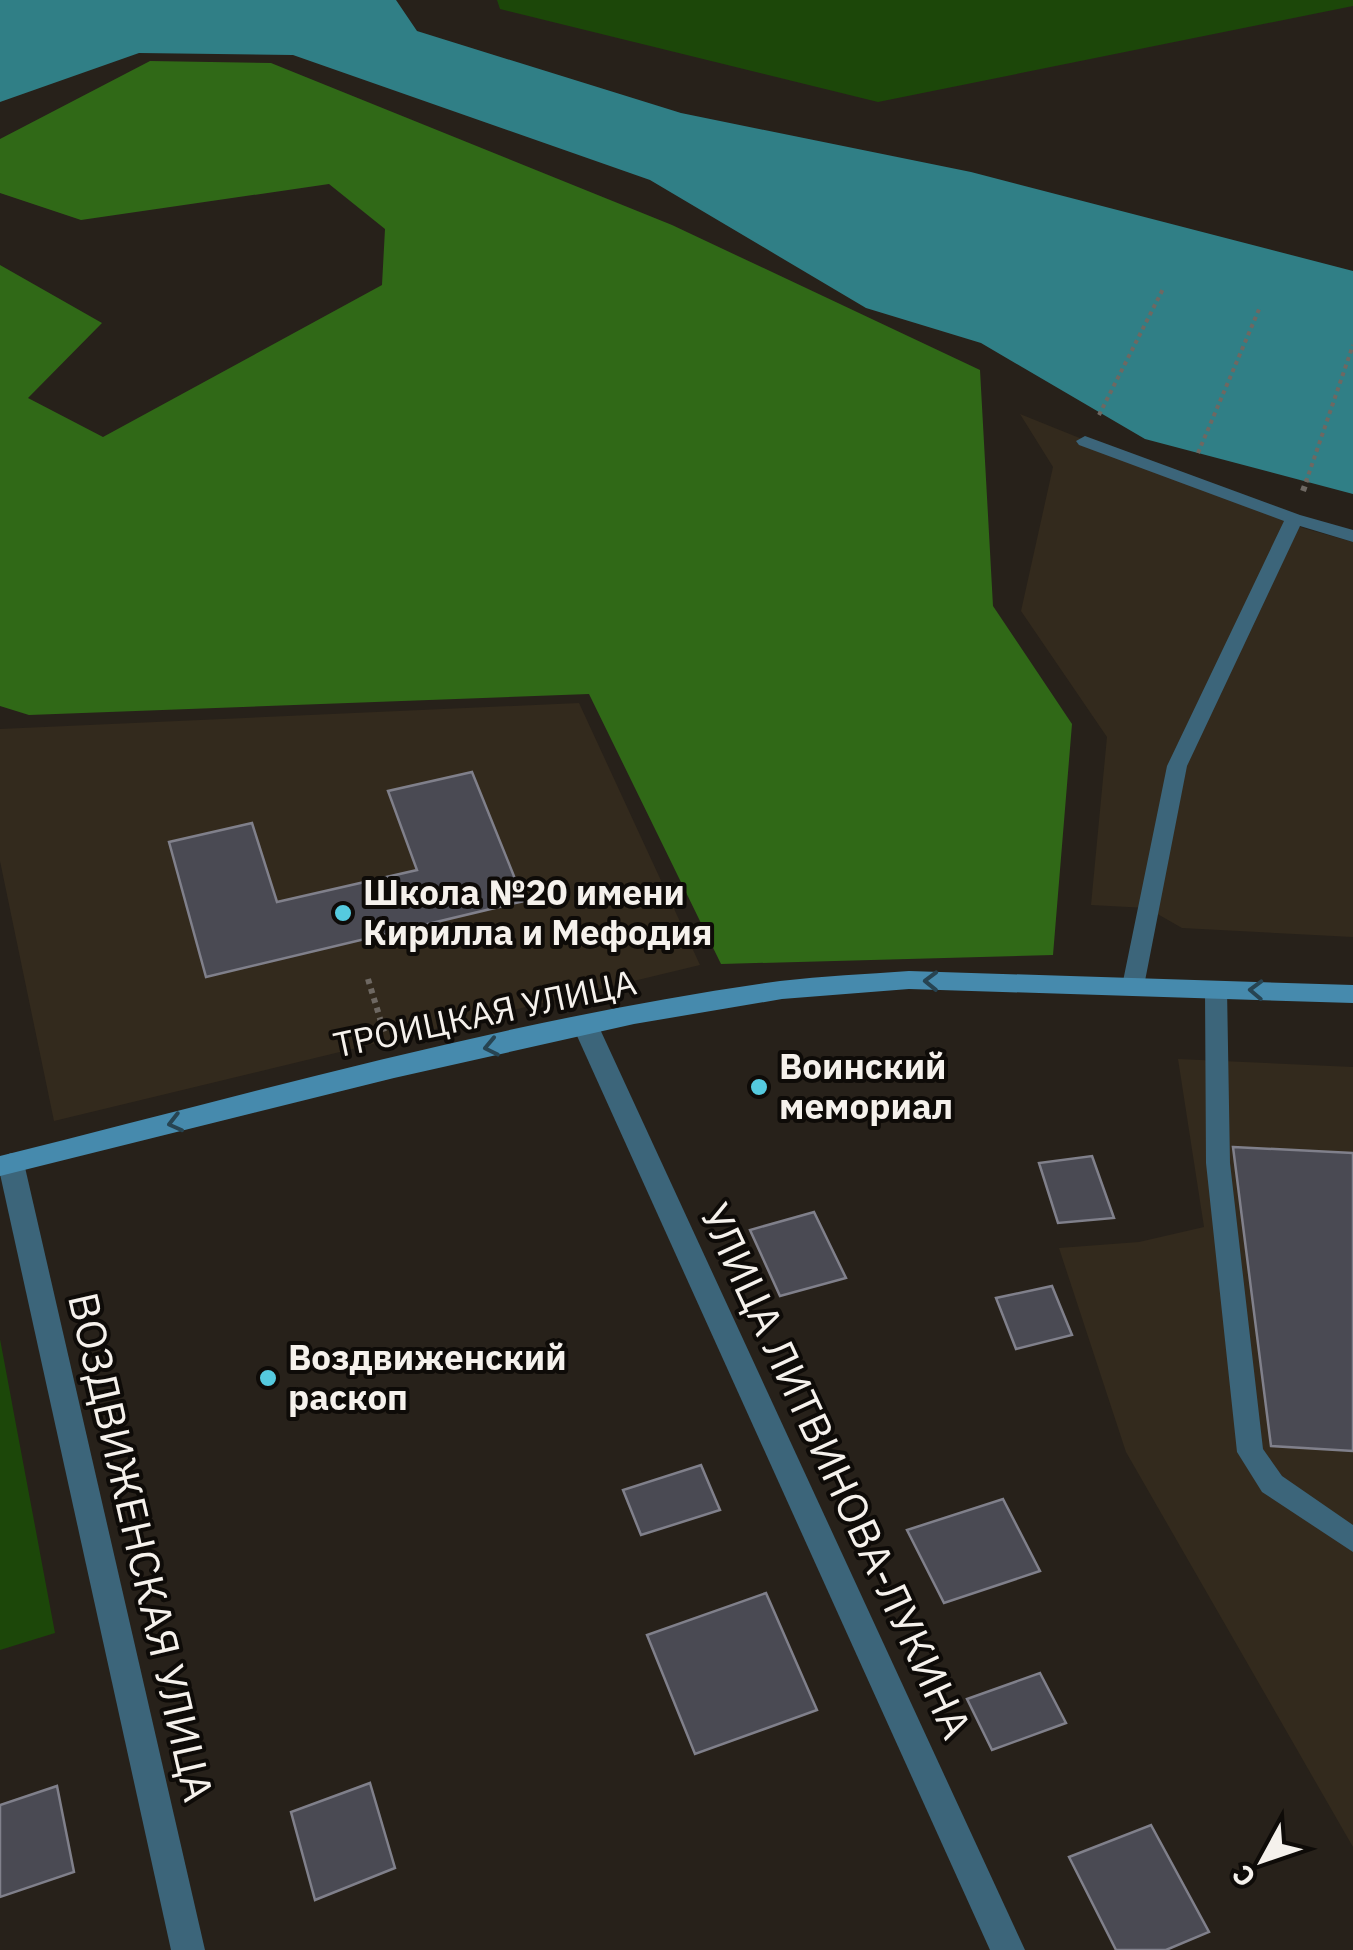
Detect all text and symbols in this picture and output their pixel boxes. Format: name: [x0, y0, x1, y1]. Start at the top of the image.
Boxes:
place label: Школа №20 имени Кирилла и Мефодия: [363, 869, 713, 955]
marker: Школа №20 имени Кирилла и Мефодия: [332, 902, 354, 924]
street label: ТРОИЦКАЯ УЛИЦА: [329, 958, 640, 1068]
one-way arrow: [922, 970, 938, 991]
one-way arrow: [1247, 980, 1263, 1001]
one-way arrow: [483, 1036, 500, 1057]
place label: Воинский мемориал: [779, 1043, 953, 1129]
marker: Воинский мемориал: [748, 1076, 770, 1098]
one-way arrow: [167, 1111, 184, 1132]
street label: УЛИЦА ЛИТВИНОВА-ЛУКИНА: [688, 1194, 985, 1747]
street label: ВОЗДВИЖЕНСКАЯ УЛИЦА: [56, 1287, 227, 1807]
place label: Воздвиженский раскоп: [288, 1334, 567, 1420]
marker: Воздвиженский раскоп: [257, 1367, 279, 1389]
north arrow: [1213, 1810, 1313, 1910]
text: С: [1223, 1858, 1263, 1895]

